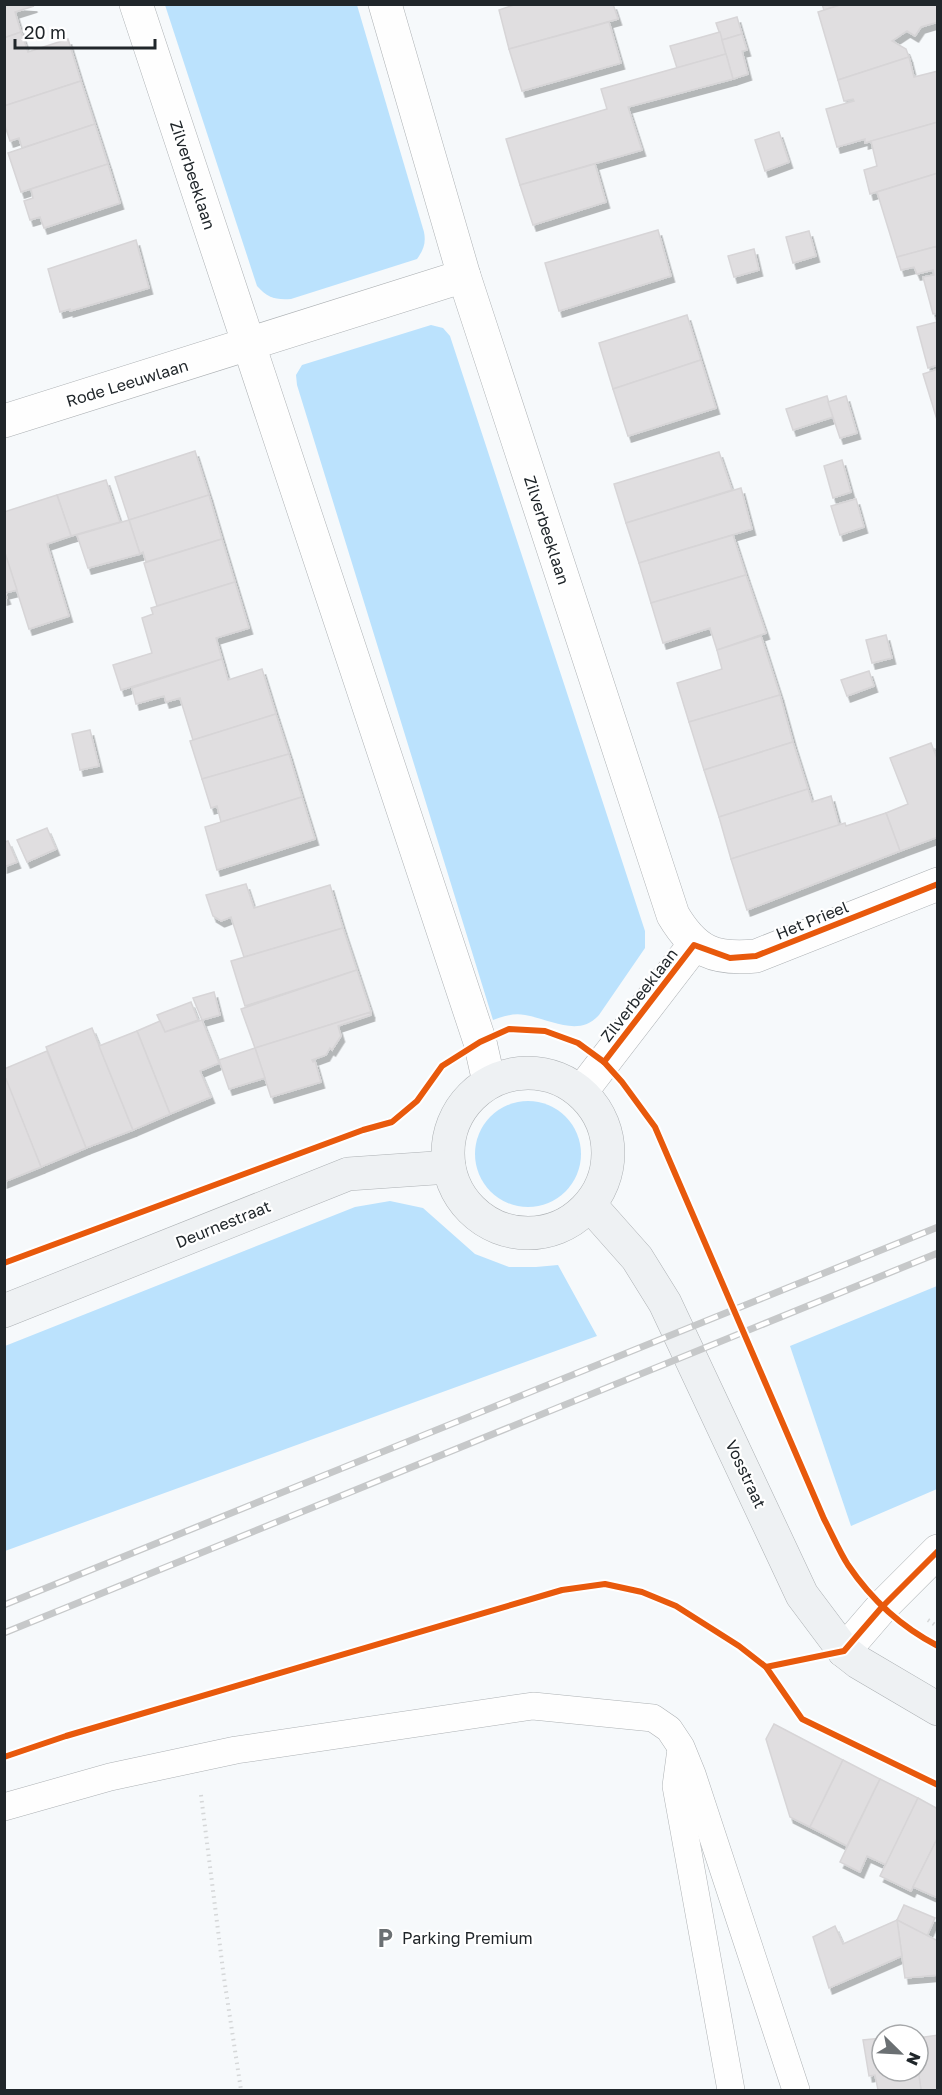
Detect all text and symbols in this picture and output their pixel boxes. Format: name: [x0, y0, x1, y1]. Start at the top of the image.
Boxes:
scale bar: [15, 12, 154, 50]
text: 20 m: [24, 21, 66, 43]
street label: Zilverbeeklaan: [166, 118, 220, 232]
street label: Rode Leeuwlaan: [64, 355, 190, 411]
street label: Zilverbeeklaan: [520, 473, 574, 587]
street label: Het Prieel: [773, 896, 851, 944]
street label: Zilverbeeklaan: [596, 944, 682, 1046]
street label: Deurnestraat: [173, 1196, 273, 1252]
street label: Vosstraat: [721, 1437, 771, 1511]
parking icon: Parking Premium: [373, 1926, 397, 1950]
place label: Parking Premium: [402, 1928, 533, 1948]
north arrow: [870, 2023, 930, 2083]
text: N: [902, 2049, 925, 2069]

